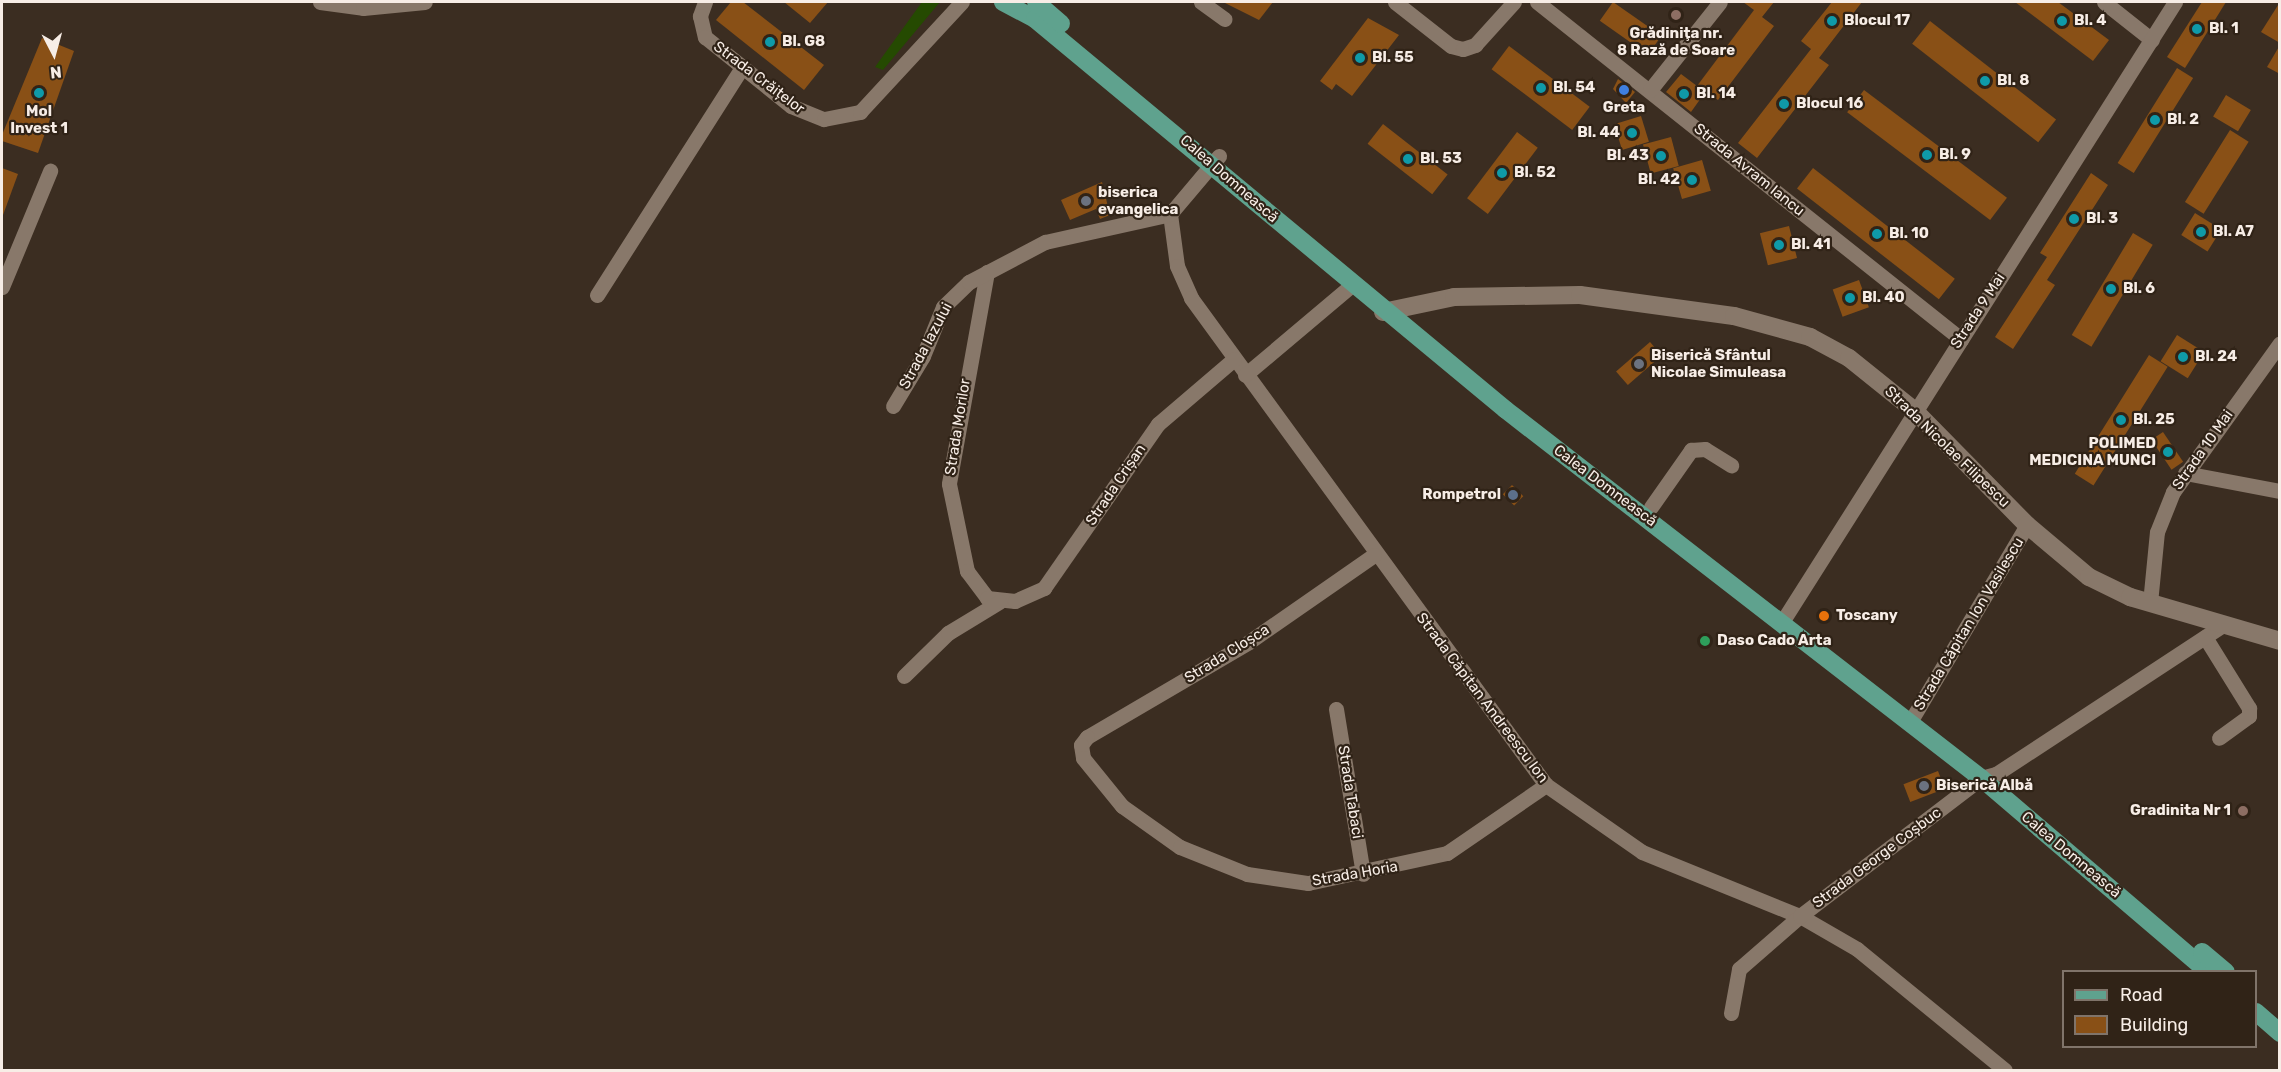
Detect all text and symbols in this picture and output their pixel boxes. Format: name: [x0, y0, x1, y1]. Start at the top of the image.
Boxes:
marker: Grădiniţa nr. 8 Rază de Soare: [1669, 8, 1683, 22]
place label: Blocul 17: [1844, 12, 1910, 30]
place label: Bl. 4: [2074, 12, 2107, 30]
marker: Blocul 17: [1825, 14, 1839, 28]
marker: Bl. 4: [2055, 14, 2069, 28]
place label: Bl. 1: [2209, 20, 2239, 38]
marker: Bl. 1: [2190, 22, 2204, 36]
north arrow: [24, 24, 84, 84]
place label: Grădiniţa nr. 8 Rază de Soare: [1617, 24, 1735, 59]
place label: Bl. G8: [782, 33, 825, 51]
marker: Bl. G8: [763, 35, 777, 49]
street label: Strada Crăițelor: [710, 38, 808, 118]
place label: Bl. 55: [1372, 49, 1414, 67]
marker: Bl. 55: [1353, 51, 1367, 65]
text: N: [49, 62, 63, 82]
place label: Bl. 8: [1997, 72, 2029, 90]
marker: Bl. 8: [1978, 74, 1992, 88]
place label: Bl. 54: [1553, 79, 1595, 97]
marker: Bl. 54: [1534, 81, 1548, 95]
marker: Greta: [1617, 83, 1631, 97]
place label: Bl. 14: [1696, 85, 1736, 103]
marker: Mol Invest 1: [32, 86, 46, 100]
marker: Bl. 14: [1677, 87, 1691, 101]
place label: Blocul 16: [1796, 95, 1863, 113]
marker: Blocul 16: [1777, 97, 1791, 111]
place label: Greta: [1603, 99, 1645, 117]
place label: Mol Invest 1: [10, 102, 68, 137]
place label: Bl. 2: [2167, 111, 2199, 129]
marker: Bl. 2: [2148, 113, 2162, 127]
street label: Strada Avram Iancu: [1690, 120, 1808, 220]
place label: Bl. 44: [1577, 124, 1620, 142]
marker: Bl. 44: [1625, 126, 1639, 140]
street label: Calea Domnească: [1176, 131, 1282, 227]
place label: Bl. 9: [1939, 146, 1971, 164]
place label: Bl. 43: [1607, 147, 1649, 165]
marker: Bl. 9: [1920, 148, 1934, 162]
marker: Bl. 43: [1654, 149, 1668, 163]
place label: Bl. 53: [1420, 150, 1462, 168]
marker: Bl. 53: [1401, 152, 1415, 166]
place label: Bl. 52: [1514, 164, 1556, 182]
marker: Bl. 52: [1495, 166, 1509, 180]
place label: Bl. 42: [1638, 171, 1680, 189]
marker: Bl. 42: [1685, 173, 1699, 187]
place label: biserica evangelica: [1098, 183, 1178, 218]
marker: biserica evangelica: [1079, 194, 1093, 208]
place label: Bl. 3: [2086, 210, 2118, 228]
marker: Bl. 3: [2067, 212, 2081, 226]
place label: Bl. A7: [2213, 223, 2254, 241]
place label: Bl. 10: [1889, 225, 1929, 243]
marker: Bl. A7: [2194, 225, 2208, 239]
marker: Bl. 10: [1870, 227, 1884, 241]
place label: Bl. 41: [1791, 236, 1831, 254]
marker: Bl. 41: [1772, 238, 1786, 252]
street label: Strada 9 Mai: [1947, 270, 2009, 352]
place label: Bl. 6: [2123, 280, 2155, 298]
marker: Bl. 6: [2104, 282, 2118, 296]
place label: Bl. 40: [1862, 289, 1905, 307]
marker: Bl. 40: [1843, 291, 1857, 305]
street label: Strada Iazului: [896, 300, 956, 392]
place label: Biserică Sfântul Nicolae Simuleasa: [1651, 346, 1786, 381]
place label: Bl. 24: [2195, 348, 2237, 366]
marker: Bl. 24: [2176, 350, 2190, 364]
marker: Biserică Sfântul Nicolae Simuleasa: [1632, 357, 1646, 371]
street label: Strada Morilor: [941, 377, 975, 477]
street label: Strada Nicolae Filipescu: [1881, 383, 2013, 511]
street label: Strada 10 Mai: [2169, 407, 2237, 493]
place label: Bl. 25: [2133, 411, 2175, 429]
marker: Bl. 25: [2114, 413, 2128, 427]
place label: POLIMED MEDICINA MUNCI: [2029, 434, 2156, 469]
street label: Strada Crișan: [1082, 441, 1150, 529]
street label: Calea Domnească: [1550, 441, 1660, 531]
marker: POLIMED MEDICINA MUNCI: [2161, 445, 2175, 459]
place label: Rompetrol: [1422, 486, 1501, 504]
marker: Rompetrol: [1506, 488, 1520, 502]
street label: Strada Căpitan Ion Vasilescu: [1910, 534, 2028, 714]
place label: Toscany: [1836, 607, 1898, 625]
street label: Strada Căpitan Andreescu Ion: [1412, 609, 1552, 787]
marker: Toscany: [1817, 609, 1831, 623]
street label: Strada Cloșca: [1181, 621, 1273, 687]
place label: Daso Cado Arta: [1717, 632, 1832, 650]
marker: Daso Cado Arta: [1698, 634, 1712, 648]
street label: Strada Tabaci: [1334, 744, 1366, 840]
place label: Biserică Albă: [1936, 777, 2033, 795]
marker: Biserică Albă: [1917, 779, 1931, 793]
place label: Gradinita Nr 1: [2130, 802, 2231, 820]
street label: Strada George Coșbuc: [1809, 804, 1945, 912]
marker: Gradinita Nr 1: [2236, 804, 2250, 818]
street label: Calea Domnească: [2018, 808, 2124, 902]
street label: Strada Horia: [1311, 858, 1399, 890]
legend: [2062, 970, 2257, 1048]
text: Road: [2120, 984, 2163, 1006]
text: Building: [2120, 1014, 2188, 1036]

